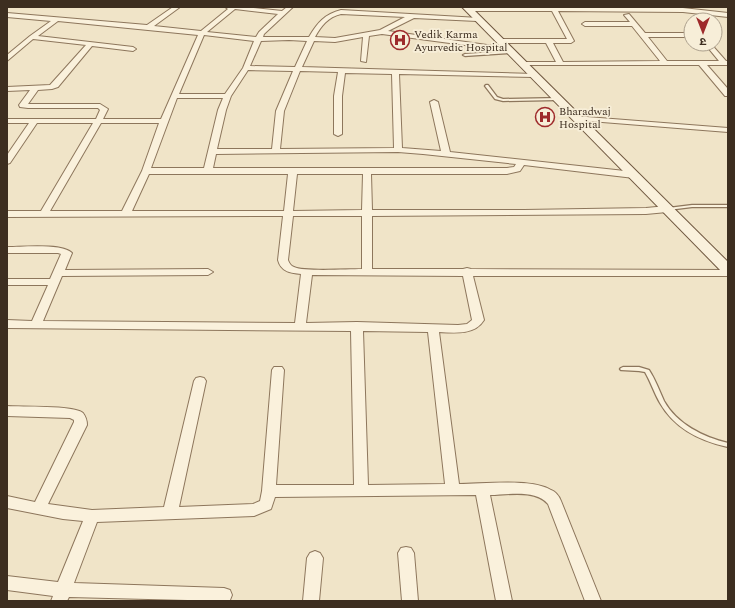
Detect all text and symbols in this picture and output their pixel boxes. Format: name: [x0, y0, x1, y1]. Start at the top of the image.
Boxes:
north arrow: [683, 12, 723, 52]
place label: Vedik Karma Ayurvedic Hospital: [414, 26, 508, 56]
hospital icon: Vedik Karma Ayurvedic Hospital: [389, 29, 411, 51]
text: उ: [699, 33, 706, 50]
place label: Bharadwaj Hospital: [559, 103, 611, 133]
hospital icon: Bharadwaj Hospital: [534, 106, 556, 128]

